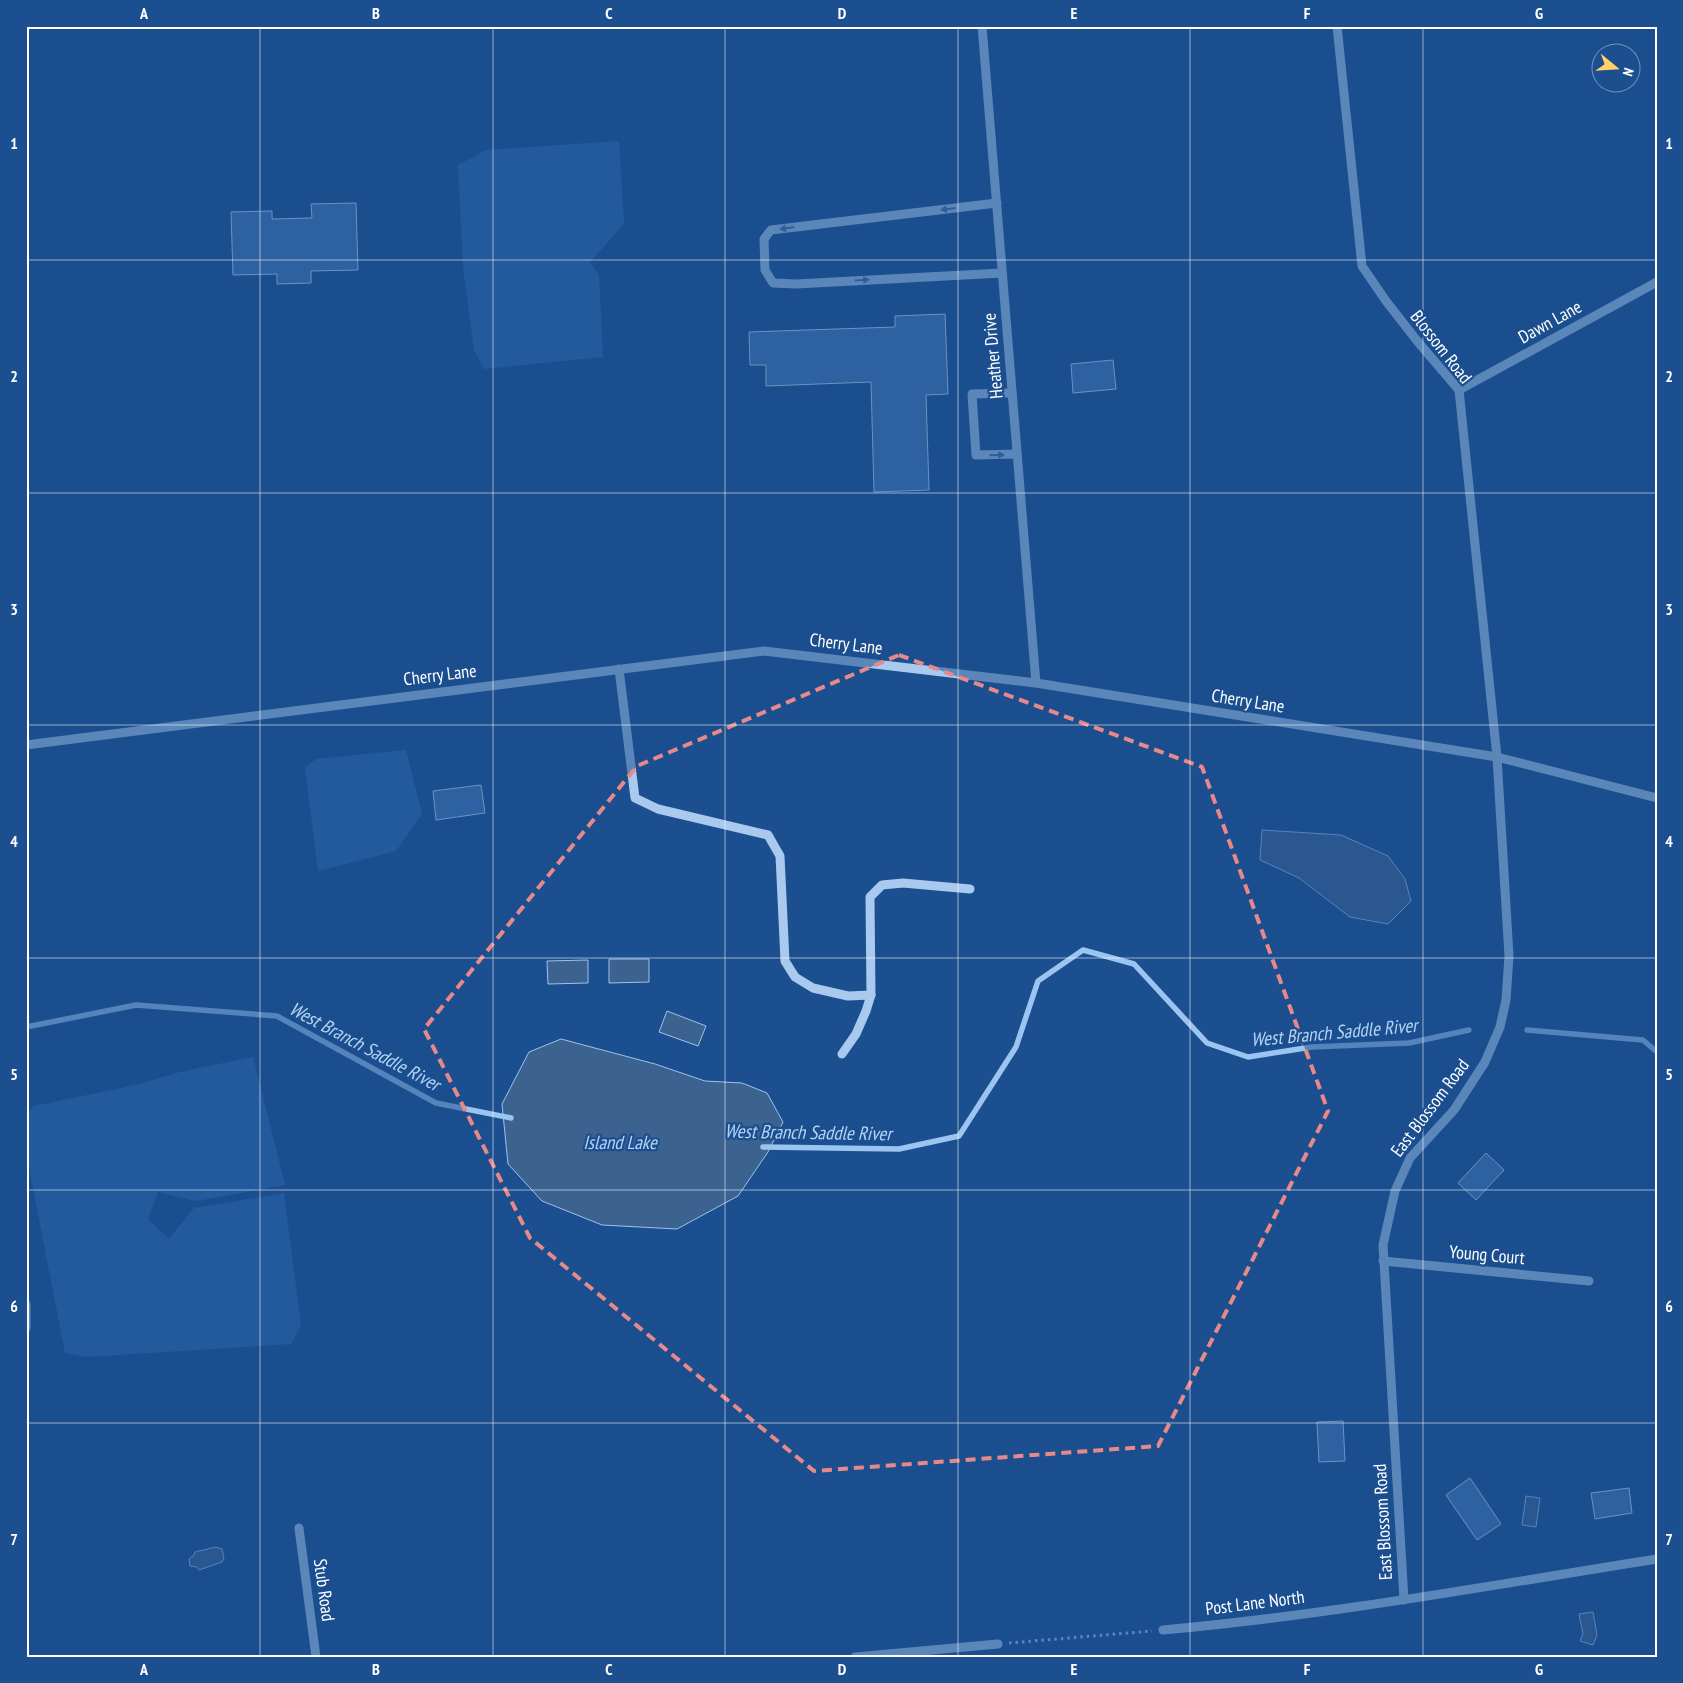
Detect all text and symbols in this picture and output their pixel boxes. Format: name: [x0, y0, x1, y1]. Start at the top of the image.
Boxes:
text: A: [139, 3, 149, 23]
text: B: [372, 3, 380, 23]
text: C: [605, 3, 613, 23]
text: D: [838, 3, 847, 23]
text: E: [1071, 3, 1078, 23]
text: F: [1304, 3, 1311, 23]
text: G: [1535, 3, 1543, 23]
north arrow: [1590, 42, 1640, 92]
text: N: [1619, 66, 1638, 78]
text: 1: [10, 133, 18, 153]
text: 1: [1665, 133, 1673, 153]
one-way arrow: [940, 205, 956, 213]
one-way arrow: [778, 224, 794, 232]
one-way arrow: [854, 276, 870, 284]
street label: Dawn Lane: [1514, 295, 1585, 348]
street label: Blossom Road: [1406, 305, 1477, 388]
street label: Heather Drive: [977, 312, 1008, 400]
text: 2: [10, 366, 18, 386]
text: 2: [1665, 366, 1673, 386]
one-way arrow: [989, 451, 1005, 459]
text: 3: [10, 599, 18, 619]
text: 3: [1665, 599, 1673, 619]
street label: Cherry Lane: [808, 628, 884, 659]
street label: Cherry Lane: [402, 659, 478, 690]
street label: Cherry Lane: [1210, 683, 1286, 718]
text: 4: [10, 831, 18, 851]
text: 4: [1665, 831, 1673, 851]
water label: West Branch Saddle River: [286, 996, 447, 1097]
water label: West Branch Saddle River: [1250, 1013, 1421, 1051]
street label: East Blossom Road: [1385, 1054, 1474, 1161]
text: 5: [10, 1064, 18, 1084]
text: 5: [1665, 1064, 1673, 1084]
water label: West Branch Saddle River: [724, 1119, 894, 1146]
water label: Island Lake: [583, 1130, 658, 1154]
street label: Young Court: [1448, 1240, 1526, 1269]
text: 6: [10, 1296, 18, 1316]
text: 6: [1665, 1296, 1673, 1316]
street label: East Blossom Road: [1368, 1463, 1397, 1581]
text: 7: [10, 1529, 18, 1549]
text: 7: [1665, 1529, 1673, 1549]
street label: Stub Road: [309, 1557, 340, 1623]
street label: Post Lane North: [1204, 1585, 1306, 1620]
text: A: [139, 1659, 149, 1679]
text: B: [372, 1659, 380, 1679]
text: C: [605, 1659, 613, 1679]
text: D: [838, 1659, 847, 1679]
text: E: [1071, 1659, 1078, 1679]
text: F: [1304, 1659, 1311, 1679]
text: G: [1535, 1659, 1543, 1679]

